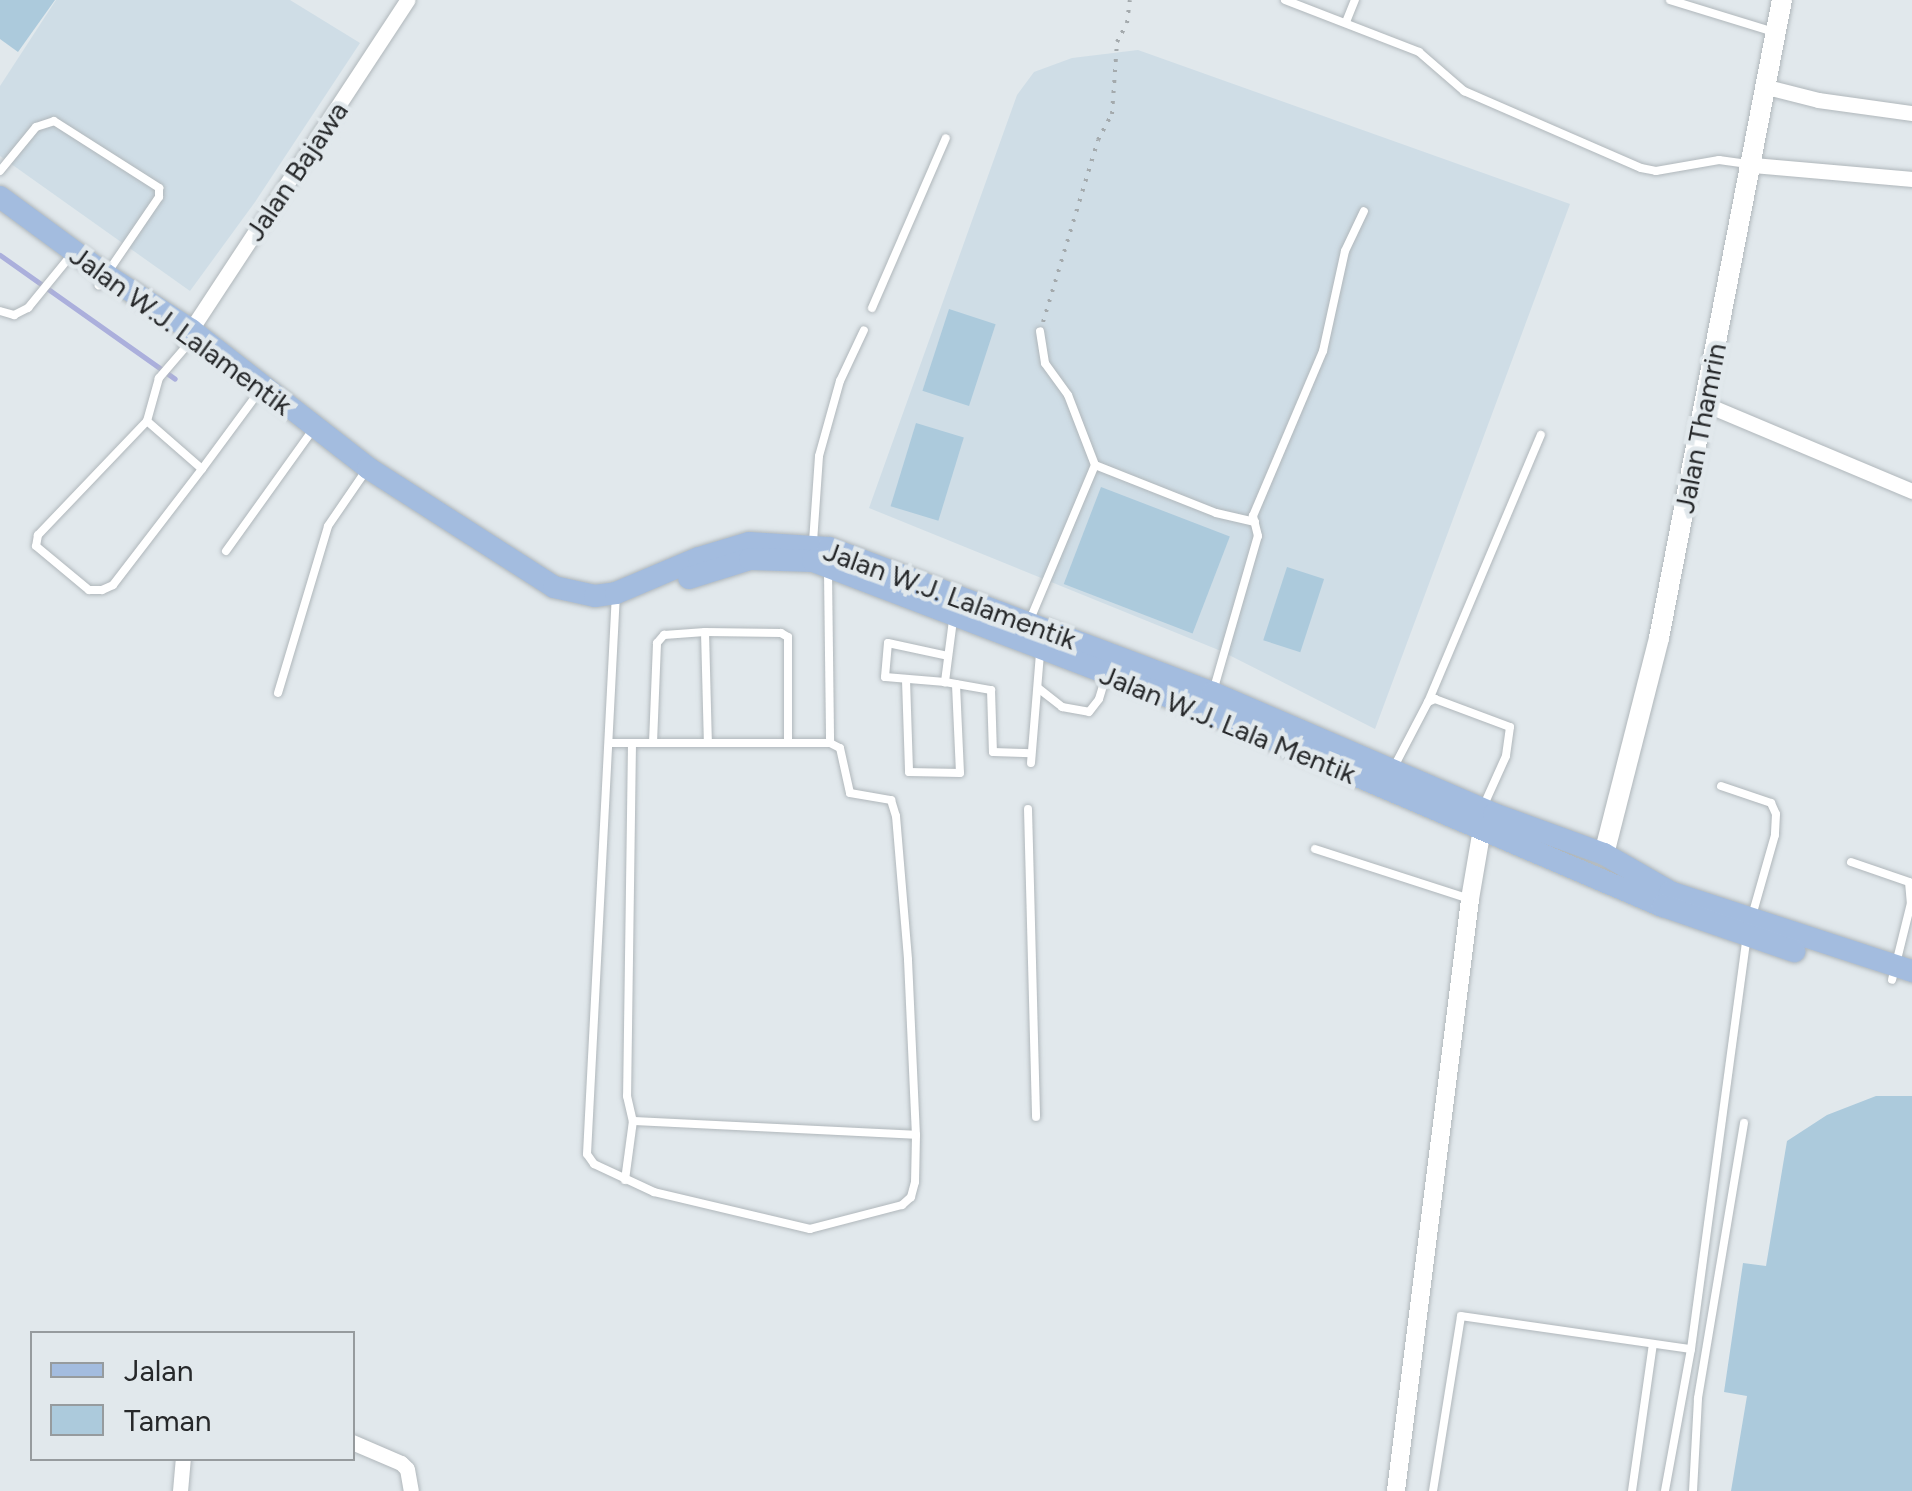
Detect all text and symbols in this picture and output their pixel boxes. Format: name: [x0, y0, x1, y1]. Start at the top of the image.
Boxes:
street label: Jalan Bajawa: [237, 95, 355, 247]
street label: Jalan W.J. Lalamentik: [63, 238, 299, 422]
street label: Jalan Thamrin: [1667, 340, 1733, 516]
street label: Jalan W.J. Lalamentik: [819, 534, 1081, 656]
street label: Jalan W.J. Lala Mentik: [1095, 657, 1361, 791]
legend: [30, 1331, 355, 1461]
text: Jalan: [124, 1352, 193, 1389]
text: Taman: [124, 1402, 212, 1439]

